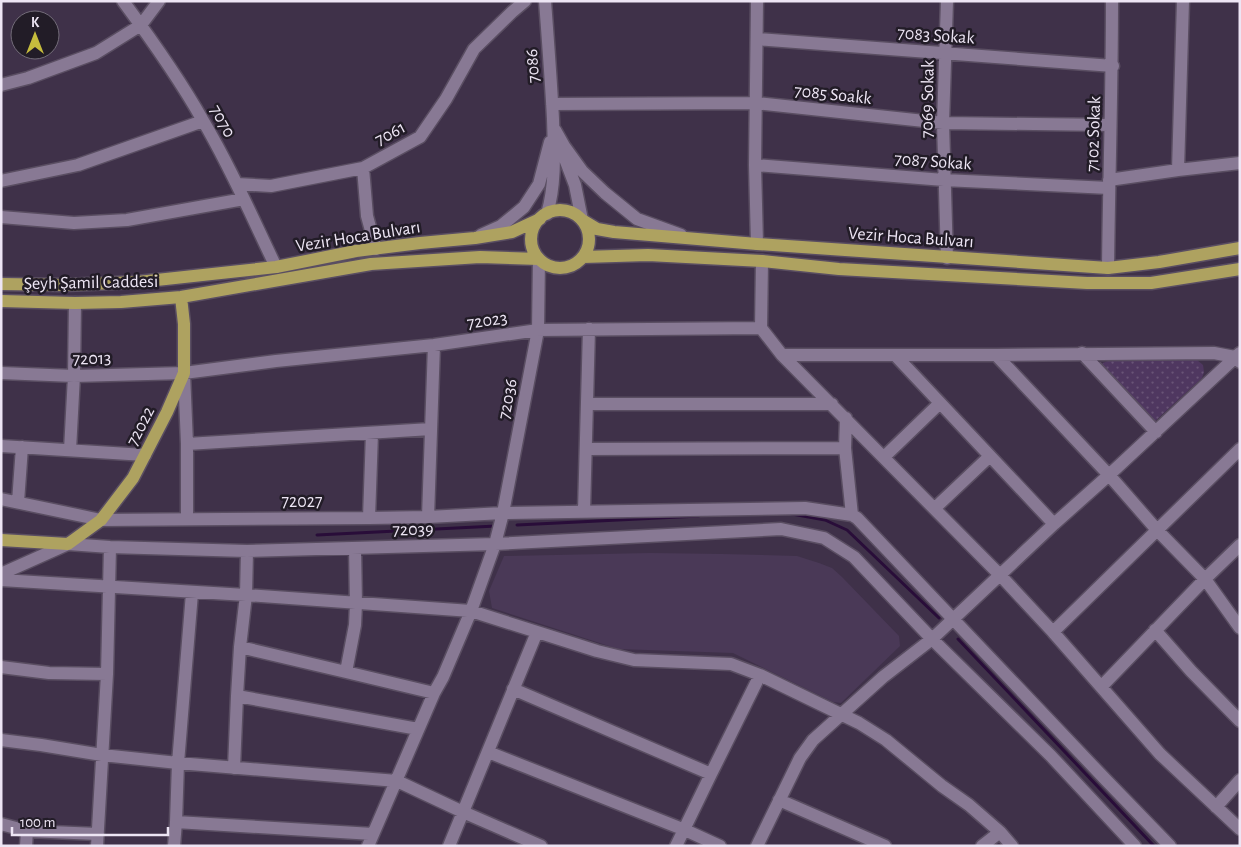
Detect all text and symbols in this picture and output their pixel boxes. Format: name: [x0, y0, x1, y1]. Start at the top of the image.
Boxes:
north arrow: [10, 10, 60, 60]
text: K: [31, 16, 40, 30]
street label: 7083 Sokak: [897, 24, 976, 48]
street label: 7086: [523, 48, 543, 84]
street label: 7069 Sokak: [918, 59, 938, 138]
street label: 7085 Soakk: [793, 82, 873, 108]
street label: 7102 Sokak: [1084, 95, 1104, 172]
street label: 7070: [206, 102, 238, 141]
street label: 7061: [372, 119, 409, 149]
street label: 7087 Sokak: [894, 150, 973, 174]
street label: Vezir Hoca Bulvarı: [295, 218, 422, 256]
street label: Vezir Hoca Bulvarı: [847, 225, 974, 251]
street label: Şeyh Şamil Caddesi: [24, 273, 158, 293]
street label: 72023: [466, 309, 509, 333]
street label: 72013: [72, 350, 112, 368]
street label: 72036: [495, 377, 521, 421]
street label: 72022: [123, 404, 158, 449]
street label: 72027: [282, 493, 322, 511]
street label: 72039: [392, 521, 434, 539]
scale bar: [12, 804, 169, 836]
text: 100 m: [20, 815, 55, 830]

